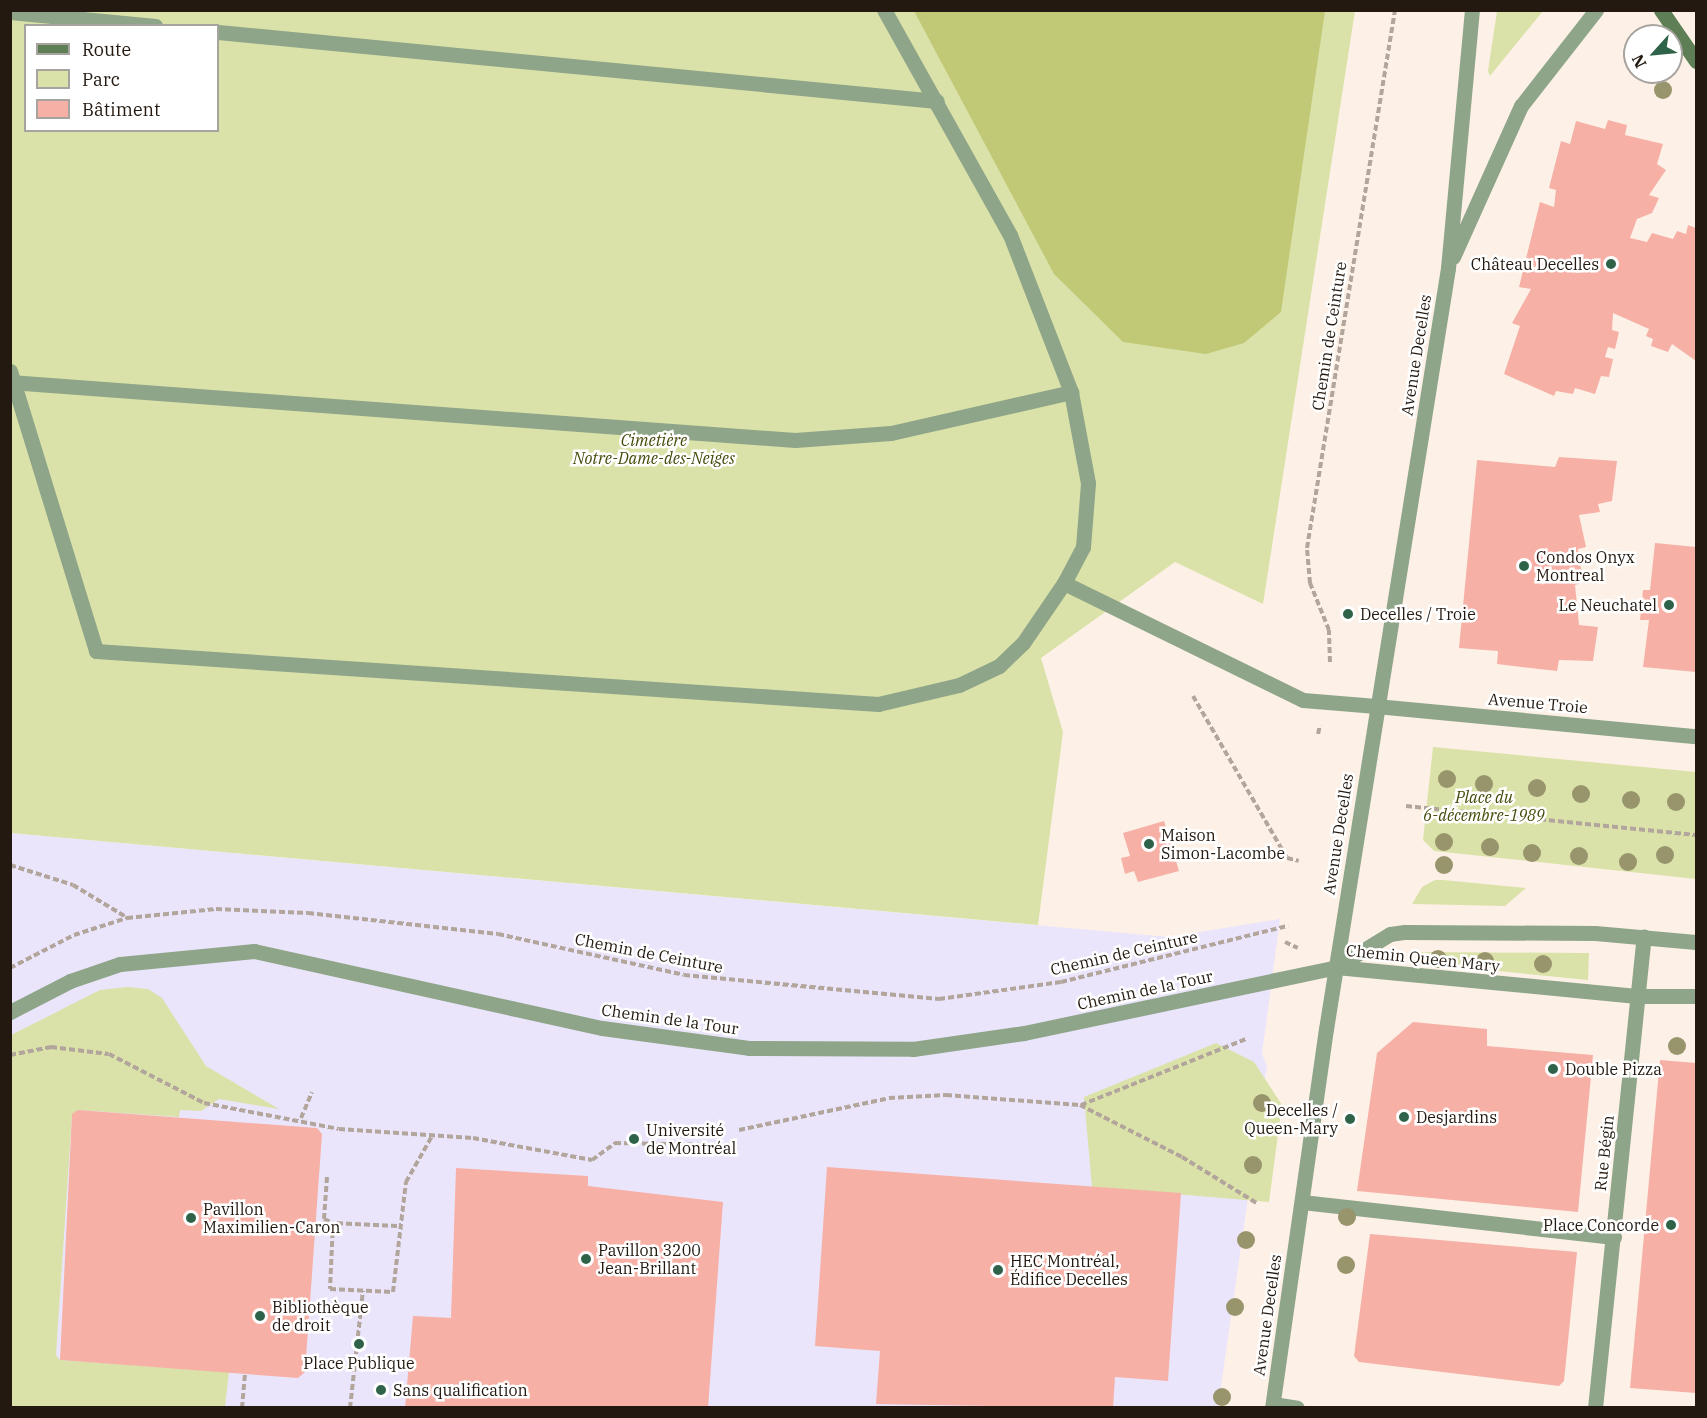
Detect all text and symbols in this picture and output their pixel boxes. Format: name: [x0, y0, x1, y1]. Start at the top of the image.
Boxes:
legend: [24, 24, 219, 132]
north arrow: [1623, 24, 1683, 84]
text: Route: [82, 38, 131, 61]
text: N: [1627, 51, 1651, 71]
text: Parc: [82, 68, 120, 91]
text: Bâtiment: [82, 98, 160, 121]
place label: Château Decelles: [1471, 254, 1599, 274]
marker: Château Decelles: [1604, 257, 1618, 271]
street label: Chemin de Ceinture: [1308, 260, 1350, 412]
street label: Avenue Decelles: [1397, 293, 1435, 417]
park label: Cimetière Notre-Dame-des-Neiges: [573, 430, 735, 468]
place label: Condos Onyx Montreal: [1536, 547, 1635, 585]
marker: Condos Onyx Montreal: [1517, 559, 1531, 573]
place label: Le Neuchatel: [1559, 595, 1657, 615]
marker: Le Neuchatel: [1662, 598, 1676, 612]
place label: Decelles / Troie: [1360, 604, 1476, 624]
marker: Decelles / Troie: [1341, 607, 1355, 621]
street label: Avenue Troie: [1487, 689, 1589, 717]
street label: Avenue Decelles: [1319, 772, 1357, 896]
park label: Place du 6-décembre-1989: [1423, 787, 1545, 825]
place label: Maison Simon-Lacombe: [1161, 825, 1285, 863]
marker: Maison Simon-Lacombe: [1142, 837, 1156, 851]
street label: Chemin de Ceinture: [1049, 927, 1199, 979]
street label: Chemin de Ceinture: [573, 929, 725, 977]
street label: Chemin Queen Mary: [1345, 940, 1501, 976]
street label: Chemin de la Tour: [1075, 966, 1215, 1014]
street label: Chemin de la Tour: [600, 1000, 740, 1038]
place label: Double Pizza: [1565, 1059, 1662, 1079]
marker: Double Pizza: [1546, 1062, 1560, 1076]
place label: Decelles / Queen-Mary: [1244, 1100, 1338, 1138]
place label: Desjardins: [1416, 1107, 1497, 1127]
marker: Desjardins: [1397, 1110, 1411, 1124]
marker: Decelles / Queen-Mary: [1343, 1112, 1357, 1126]
street label: Rue Bégin: [1590, 1114, 1618, 1192]
place label: Université de Montréal: [646, 1120, 736, 1158]
marker: Université de Montréal: [627, 1132, 641, 1146]
place label: Pavillon Maximilien-Caron: [203, 1199, 341, 1237]
marker: Pavillon Maximilien-Caron: [184, 1211, 198, 1225]
place label: Place Concorde: [1543, 1215, 1659, 1235]
marker: Place Concorde: [1664, 1218, 1678, 1232]
place label: Pavillon 3200 Jean-Brillant: [598, 1240, 701, 1278]
place label: HEC Montréal, Édifice Decelles: [1010, 1251, 1128, 1289]
marker: Pavillon 3200 Jean-Brillant: [579, 1252, 593, 1266]
street label: Avenue Decelles: [1249, 1253, 1285, 1377]
marker: HEC Montréal, Édifice Decelles: [991, 1263, 1005, 1277]
place label: Bibliothèque de droit: [272, 1297, 369, 1335]
marker: Bibliothèque de droit: [253, 1309, 267, 1323]
marker: Place Publique: [352, 1337, 366, 1351]
place label: Place Publique: [303, 1353, 415, 1373]
place label: Sans qualification: [393, 1380, 528, 1400]
marker: Sans qualification: [374, 1383, 388, 1397]

